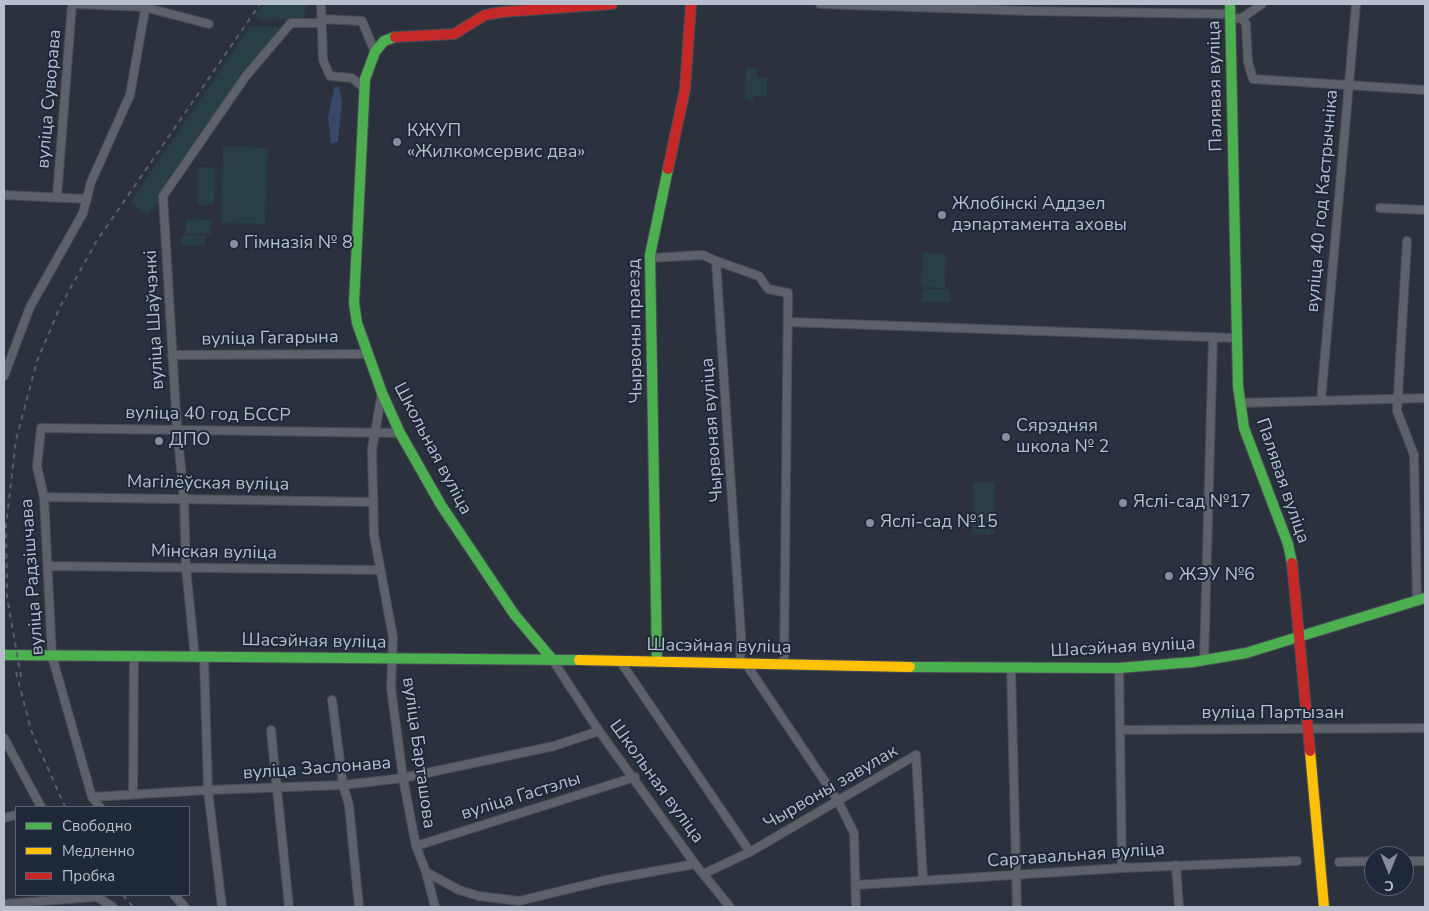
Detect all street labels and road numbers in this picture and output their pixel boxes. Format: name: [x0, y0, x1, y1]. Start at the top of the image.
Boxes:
street label: Палявая вуліца: [1204, 20, 1228, 152]
street label: вуліца Суворава: [33, 28, 67, 170]
street label: вуліца 40 год Кастрычніка: [1302, 89, 1344, 313]
street label: вуліца Шаўчэнкі: [141, 250, 169, 390]
street label: Чырвоны праезд: [624, 258, 648, 404]
street label: вуліца Гагарына: [201, 327, 339, 351]
street label: Чырвоная вуліца: [697, 357, 729, 503]
street label: Школьная вуліца: [388, 379, 476, 519]
street label: вуліца 40 год БССР: [125, 403, 291, 427]
street label: Палявая вуліца: [1250, 415, 1314, 547]
street label: Магілёўская вуліца: [127, 472, 289, 496]
street label: вуліца Радзішчава: [17, 498, 49, 656]
street label: Мінская вуліца: [151, 541, 277, 565]
street label: Шасэйная вуліца: [241, 630, 387, 654]
street label: Шасэйная вуліца: [1050, 633, 1196, 663]
street label: Шасэйная вуліца: [646, 635, 792, 659]
street label: вуліца Барташова: [397, 676, 439, 830]
street label: вуліца Партызан: [1202, 703, 1344, 725]
street label: Школьная вуліца: [604, 716, 708, 848]
street label: Чырвоны завулак: [760, 741, 902, 835]
street label: вуліца Заслонава: [242, 753, 392, 785]
street label: вуліца Гастэлы: [458, 769, 584, 825]
street label: Сартавальная вуліца: [986, 839, 1166, 873]

